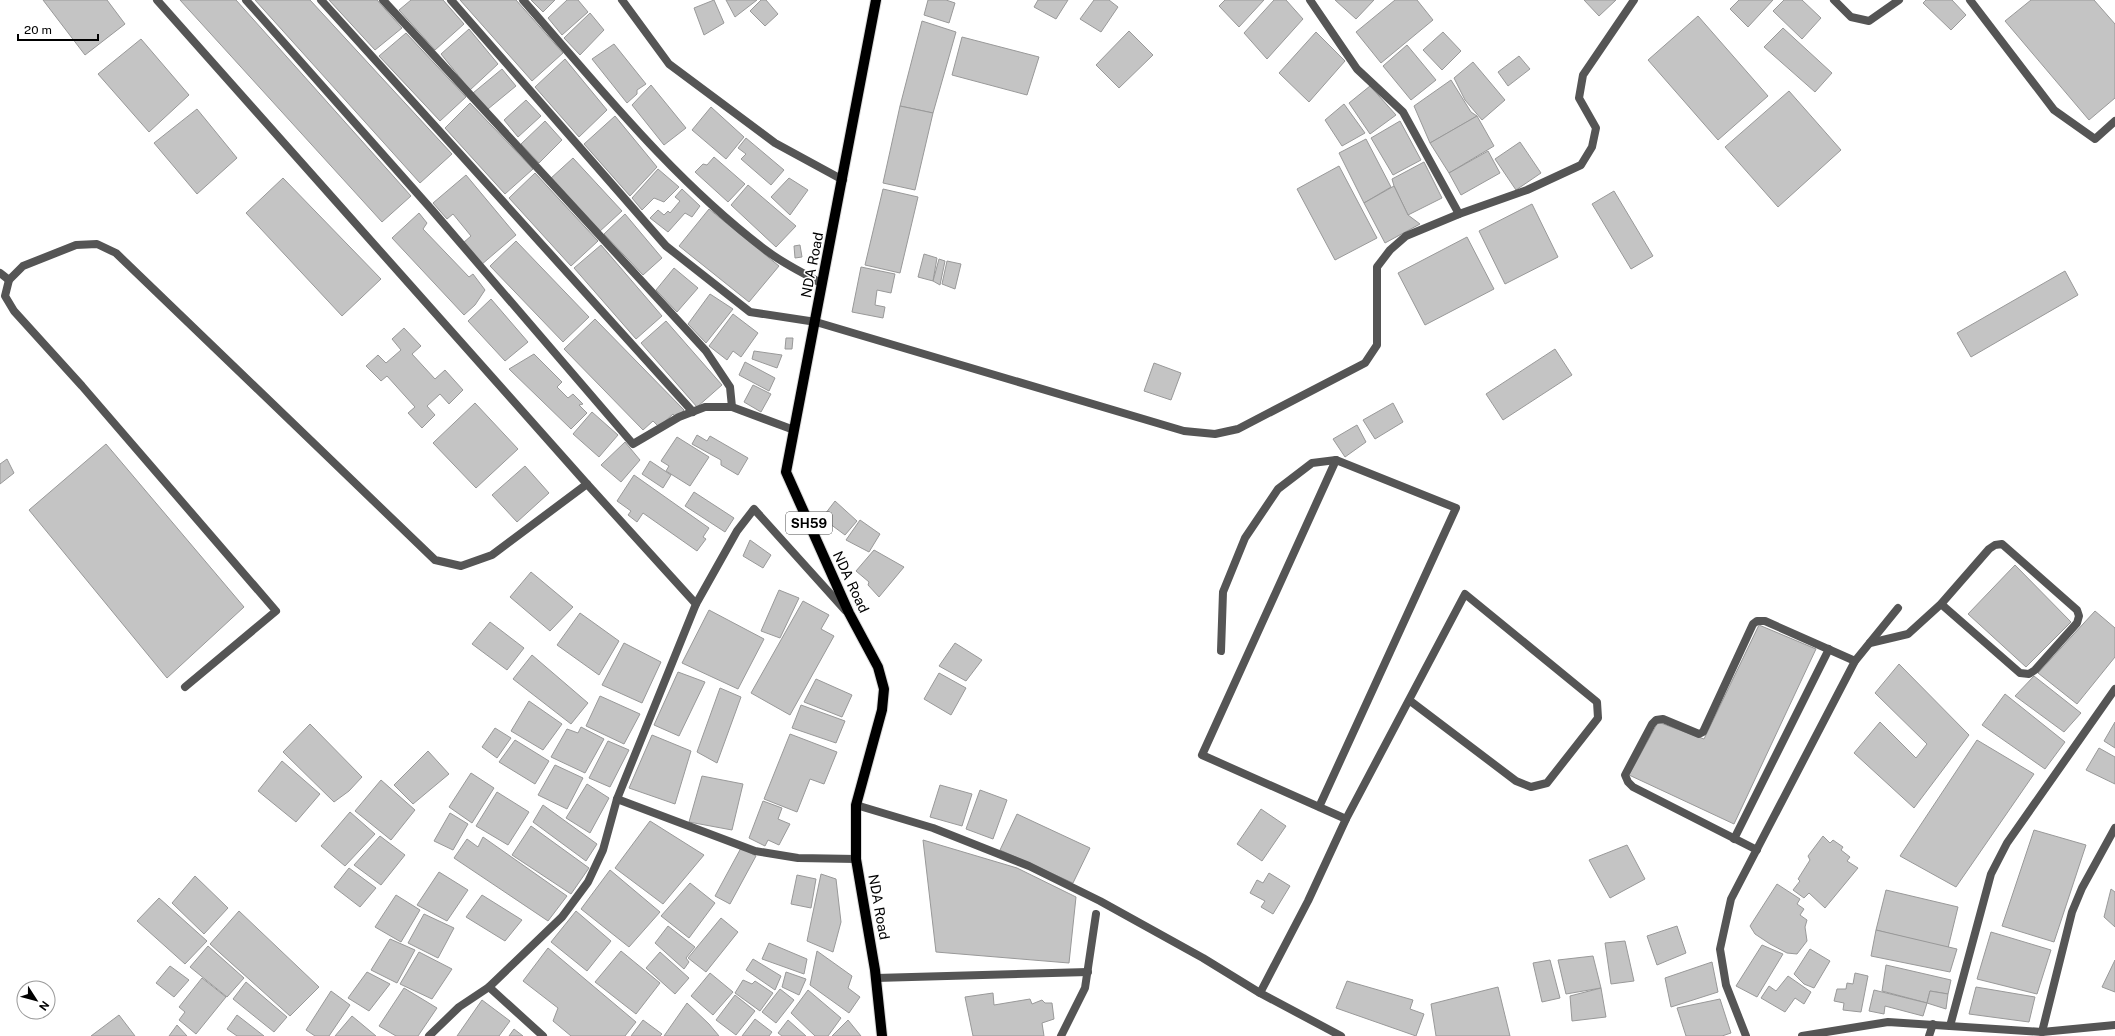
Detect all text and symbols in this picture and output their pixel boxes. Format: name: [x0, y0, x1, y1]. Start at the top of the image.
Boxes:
scale bar: [18, 16, 98, 42]
text: 20 m: [24, 23, 52, 37]
street label: NDA Road: [798, 231, 826, 299]
road number: SH59: [786, 512, 832, 534]
street label: NDA Road: [830, 549, 872, 615]
street label: NDA Road: [865, 873, 893, 941]
north arrow: [16, 980, 56, 1020]
text: N: [37, 999, 51, 1013]

